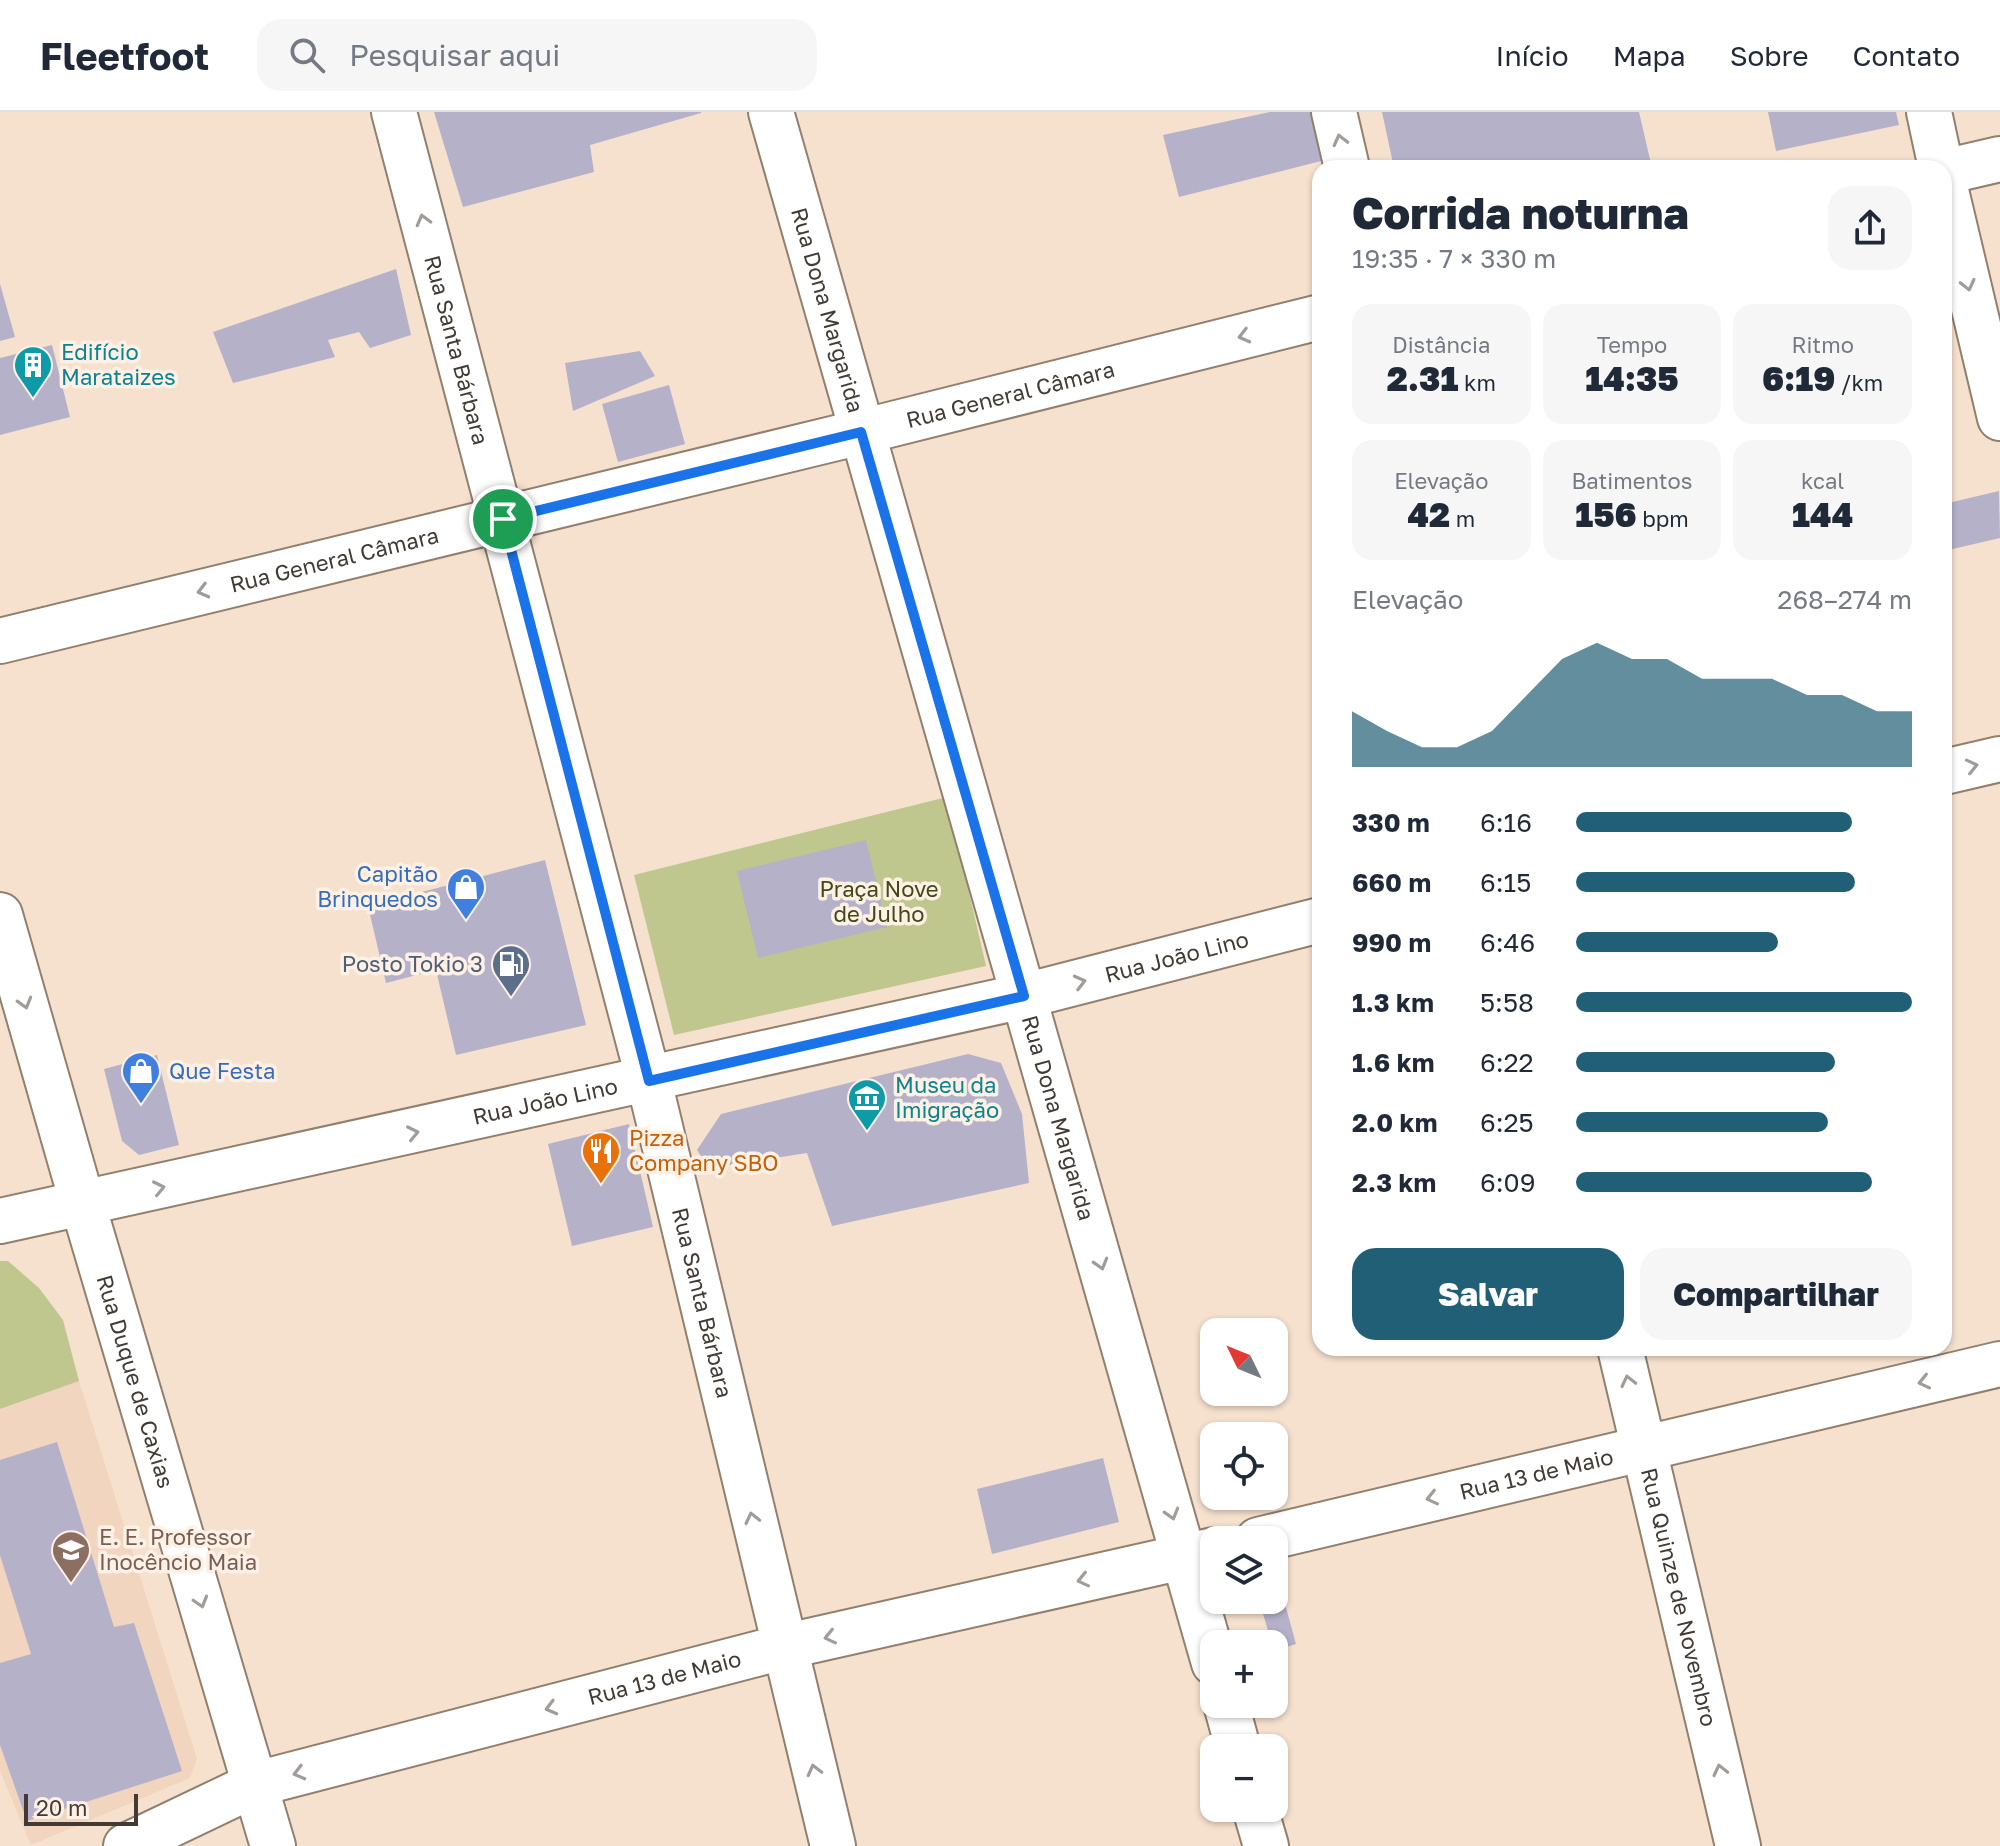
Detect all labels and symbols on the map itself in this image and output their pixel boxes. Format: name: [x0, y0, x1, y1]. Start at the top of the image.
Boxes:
one-way arrow: [1333, 134, 1350, 147]
street label: Rua Dona Margarida: [786, 204, 870, 416]
one-way arrow: [416, 214, 433, 228]
street label: Rua Santa Bárbara: [419, 252, 495, 447]
one-way arrow: [1959, 278, 1976, 292]
one-way arrow: [1238, 326, 1252, 343]
place label: Edifício Marataizes: [61, 338, 176, 390]
building icon: Edifício Marataizes: [12, 344, 54, 399]
street label: Rua General Câmara: [903, 355, 1117, 433]
pin: [469, 485, 537, 553]
street label: Rua General Câmara: [227, 521, 441, 598]
one-way arrow: [197, 582, 211, 599]
one-way arrow: [1965, 758, 1978, 775]
place label: Capitão Brinquedos: [317, 860, 438, 912]
shop icon: Capitão Brinquedos: [445, 866, 487, 921]
park label: Praça Nove de Julho: [819, 875, 939, 927]
street label: Rua João Lino: [1102, 925, 1251, 988]
fuel station icon: Posto Tokio 3: [490, 943, 532, 998]
place label: Posto Tokio 3: [342, 950, 483, 977]
one-way arrow: [1072, 974, 1086, 991]
one-way arrow: [16, 995, 33, 1009]
street label: Rua Dona Margarida: [1017, 1012, 1101, 1223]
shop icon: Que Festa: [120, 1050, 162, 1105]
place label: Que Festa: [169, 1057, 275, 1084]
place label: Museu da Imigração: [895, 1071, 999, 1123]
street label: Rua João Lino: [470, 1072, 620, 1130]
museum icon: Museu da Imigração: [846, 1077, 888, 1132]
place label: Pizza Company SBO: [629, 1124, 779, 1176]
one-way arrow: [406, 1125, 420, 1142]
restaurant icon: Pizza Company SBO: [580, 1130, 622, 1185]
one-way arrow: [152, 1180, 166, 1197]
street label: Rua Santa Bárbara: [667, 1205, 739, 1400]
one-way arrow: [1091, 1256, 1108, 1270]
street label: Rua Duque de Caxias: [91, 1271, 180, 1491]
north arrow: [1200, 1318, 1288, 1406]
one-way arrow: [1918, 1373, 1931, 1390]
one-way arrow: [1620, 1374, 1637, 1388]
street label: Rua 13 de Maio: [1457, 1442, 1616, 1505]
street label: Rua Quinze de Novembro: [1636, 1465, 1723, 1729]
one-way arrow: [1426, 1489, 1439, 1506]
one-way arrow: [1163, 1506, 1179, 1520]
one-way arrow: [744, 1511, 761, 1525]
place label: E. E. Professor Inocêncio Maia: [99, 1523, 257, 1575]
school or university icon: E. E. Professor Inocêncio Maia: [50, 1529, 92, 1584]
one-way arrow: [1077, 1571, 1091, 1588]
one-way arrow: [192, 1594, 208, 1608]
one-way arrow: [823, 1628, 837, 1645]
street label: Rua 13 de Maio: [585, 1645, 744, 1710]
one-way arrow: [544, 1698, 558, 1715]
one-way arrow: [292, 1764, 306, 1781]
one-way arrow: [806, 1764, 823, 1778]
one-way arrow: [1712, 1764, 1729, 1777]
scale bar: [24, 1790, 138, 1826]

